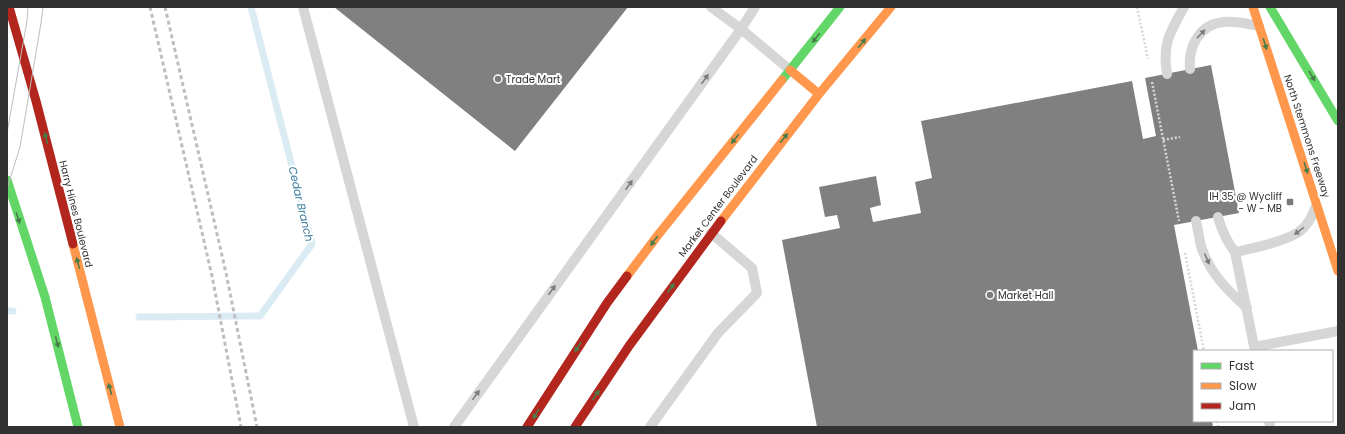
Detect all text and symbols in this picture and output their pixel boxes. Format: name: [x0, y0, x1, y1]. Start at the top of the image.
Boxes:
one-way arrow: [1196, 29, 1205, 39]
one-way arrow: [811, 32, 820, 43]
one-way arrow: [857, 37, 866, 48]
one-way arrow: [1262, 39, 1268, 51]
one-way arrow: [1309, 70, 1316, 82]
place label: Trade Mart: [506, 72, 561, 87]
street label: North Stemmons Freeway: [1280, 73, 1334, 200]
marker: Trade Mart: [493, 74, 503, 84]
one-way arrow: [701, 74, 709, 84]
one-way arrow: [42, 131, 48, 144]
one-way arrow: [780, 132, 788, 143]
one-way arrow: [730, 134, 739, 145]
street label: Market Center Boulevard: [675, 152, 761, 260]
street label: Harry Hines Boulevard: [55, 159, 97, 269]
one-way arrow: [1303, 162, 1309, 174]
water label: Cedar Branch: [285, 165, 317, 243]
one-way arrow: [624, 179, 633, 190]
place label: IH 35 @ Wycliff - W - MB: [1209, 189, 1282, 216]
marker: IH 35 @ Wycliff - W - MB: [1285, 197, 1295, 207]
one-way arrow: [16, 212, 22, 224]
one-way arrow: [1294, 227, 1305, 236]
one-way arrow: [650, 236, 658, 246]
one-way arrow: [1204, 253, 1210, 264]
one-way arrow: [74, 257, 80, 270]
one-way arrow: [667, 283, 675, 293]
one-way arrow: [548, 285, 556, 295]
place label: Market Hall: [998, 288, 1053, 303]
marker: Market Hall: [985, 290, 995, 300]
one-way arrow: [54, 336, 60, 348]
one-way arrow: [575, 341, 582, 353]
legend: [1193, 350, 1333, 422]
text: Fast: [1229, 357, 1254, 374]
text: Slow: [1229, 377, 1257, 394]
one-way arrow: [107, 383, 113, 396]
one-way arrow: [592, 389, 600, 400]
one-way arrow: [472, 390, 480, 401]
text: Jam: [1229, 397, 1256, 414]
one-way arrow: [532, 408, 539, 420]

